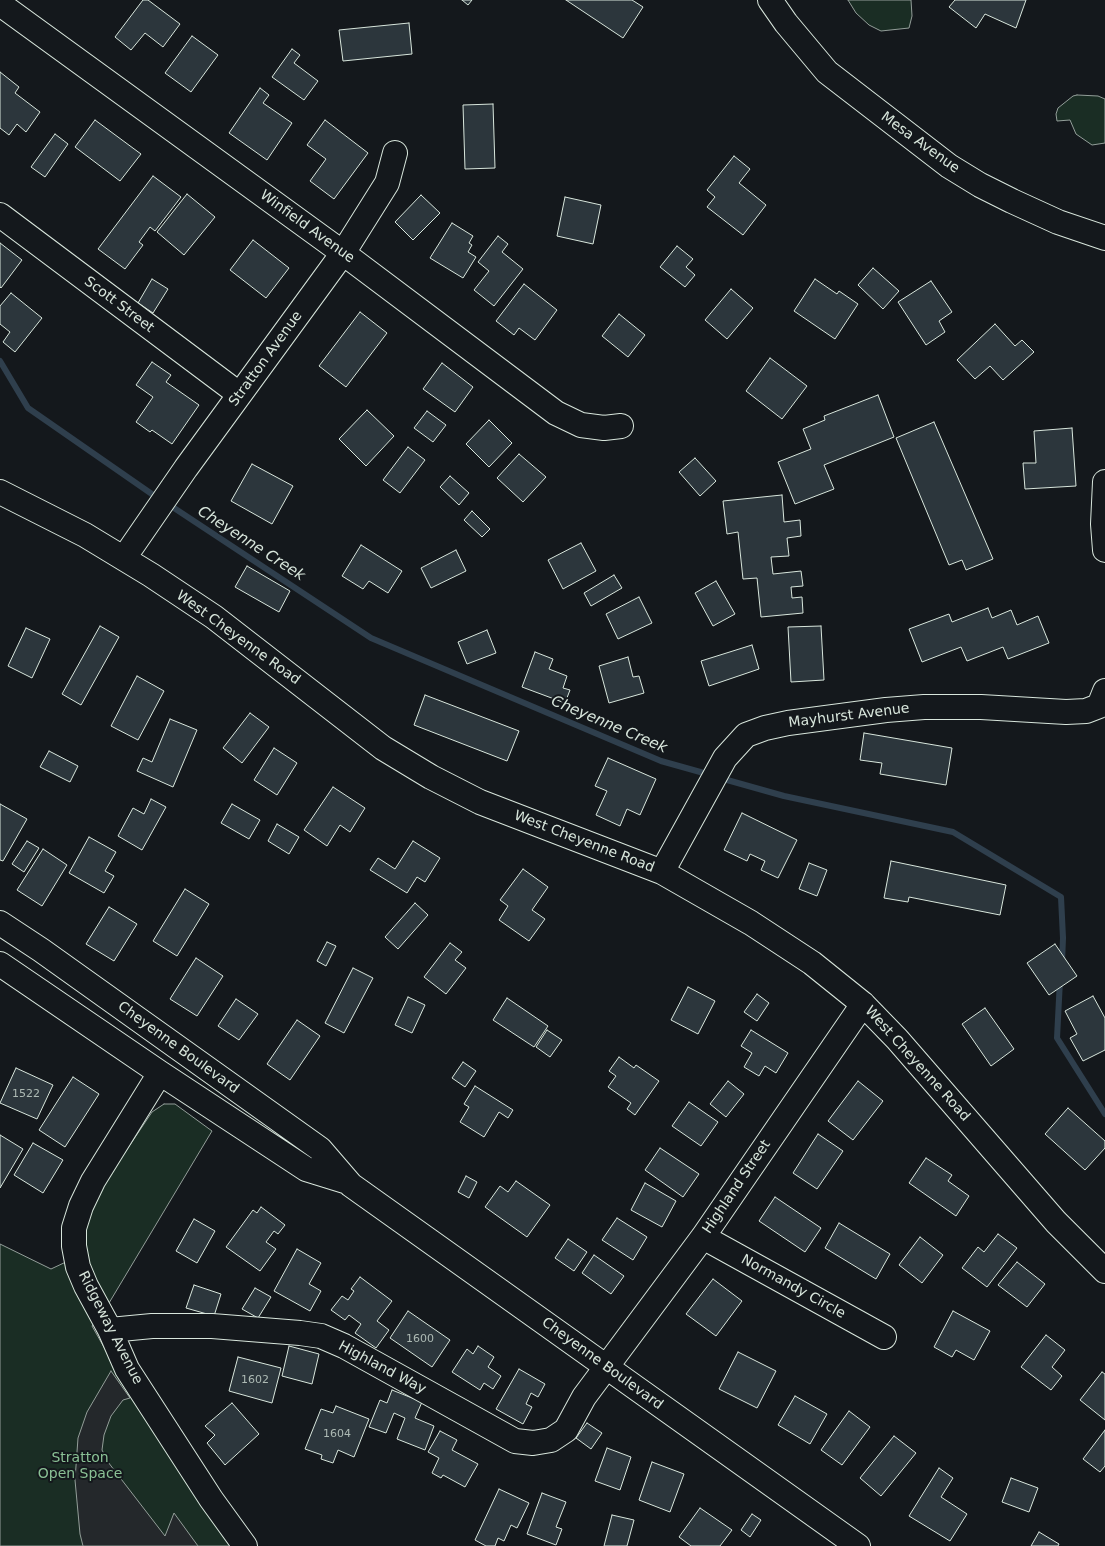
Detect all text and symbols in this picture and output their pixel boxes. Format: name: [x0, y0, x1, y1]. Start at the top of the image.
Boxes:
street label: Mesa Avenue: [877, 109, 963, 177]
street label: Winfield Avenue: [256, 187, 358, 267]
street label: Scott Street: [81, 273, 157, 337]
street label: Stratton Avenue: [226, 308, 306, 410]
water label: Cheyenne Creek: [194, 503, 308, 585]
street label: West Cheyenne Road: [173, 587, 303, 689]
water label: Cheyenne Creek: [548, 692, 670, 758]
street label: Mayhurst Avenue: [788, 700, 910, 732]
street label: West Cheyenne Road: [511, 807, 657, 877]
street label: Cheyenne Boulevard: [114, 998, 242, 1098]
street label: West Cheyenne Road: [861, 1003, 973, 1125]
house number: 1522: [12, 1087, 40, 1101]
street label: Highland Street: [699, 1137, 775, 1237]
street label: Normandy Circle: [738, 1251, 848, 1323]
street label: Ridgeway Avenue: [74, 1269, 146, 1387]
street label: Cheyenne Boulevard: [538, 1314, 666, 1414]
house number: 1600: [406, 1332, 434, 1346]
street label: Highland Way: [335, 1338, 429, 1398]
house number: 1602: [241, 1373, 269, 1387]
house number: 1604: [323, 1427, 351, 1441]
park label: Stratton Open Space: [38, 1450, 122, 1482]

